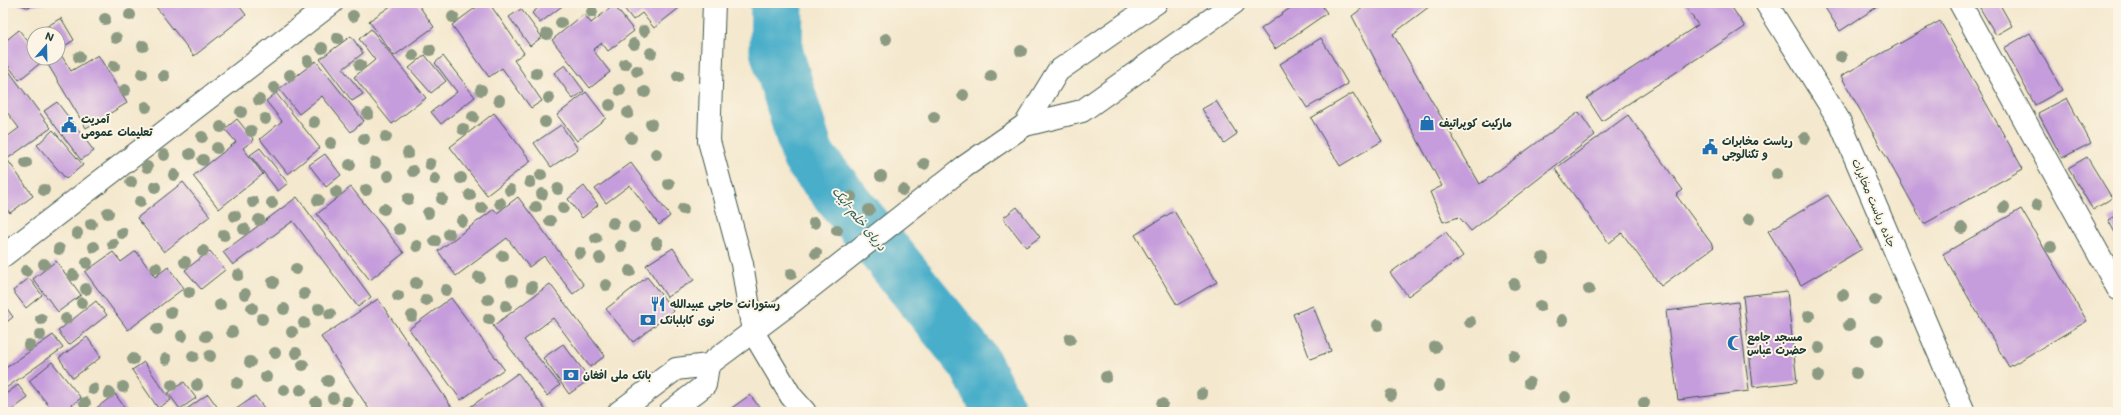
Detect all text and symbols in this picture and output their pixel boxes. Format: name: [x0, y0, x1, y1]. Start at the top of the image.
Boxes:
north arrow: [26, 26, 66, 66]
text: N: [43, 28, 56, 45]
place label: آمریت تعلیمات عمومی: [81, 111, 153, 140]
shop icon: مارکیت کوپراتیف: [1418, 114, 1436, 132]
place label: مارکیت کوپراتیف: [1439, 115, 1512, 131]
public building icon: آمریت تعلیمات عمومی: [60, 116, 78, 134]
place label: ریاست مخابرات و تکنالوجی: [1722, 133, 1793, 162]
public building icon: ریاست مخابرات و تکنالوجی: [1701, 138, 1719, 156]
street label: جاده ریاست مخابرات: [1848, 156, 1900, 250]
water label: دریای خلم-ایبک: [827, 183, 891, 256]
restaurant icon: رستورانت حاجی عبیدالله: [649, 295, 667, 313]
place label: رستورانت حاجی عبیدالله: [670, 296, 780, 312]
bank icon: نوی کابلبانک: [639, 311, 657, 329]
place label: نوی کابلبانک: [660, 312, 715, 328]
place label: مسجد جامع حضرت عباس: [1747, 329, 1807, 357]
mosque icon: مسجد جامع حضرت عباس: [1726, 334, 1744, 352]
bank icon: بانک ملی افغان: [562, 366, 580, 384]
place label: بانک ملی افغان: [583, 367, 651, 383]

